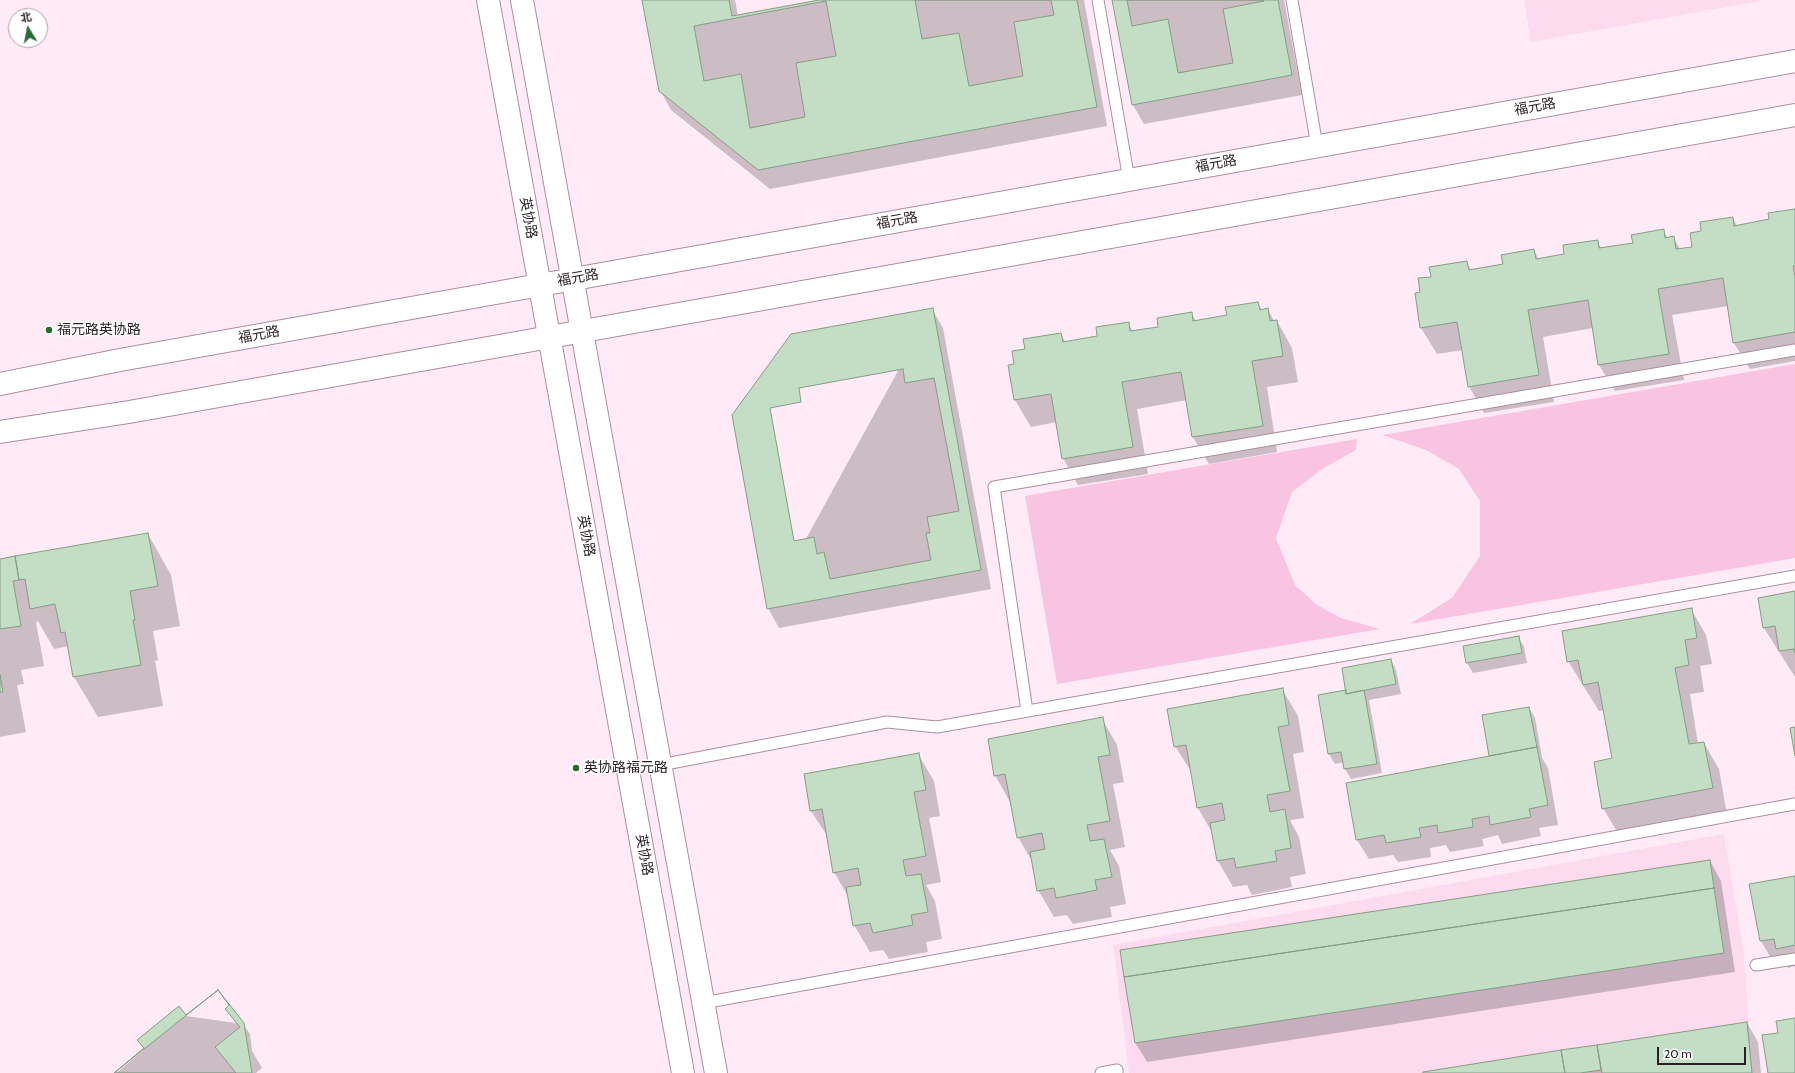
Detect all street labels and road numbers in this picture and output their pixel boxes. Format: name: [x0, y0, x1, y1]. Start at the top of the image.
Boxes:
street label: 福元路: [1513, 95, 1557, 119]
street label: 福元路: [1194, 152, 1238, 176]
street label: 英协路: [516, 196, 540, 240]
street label: 福元路: [875, 209, 919, 233]
street label: 福元路: [556, 266, 600, 290]
street label: 福元路: [237, 323, 281, 347]
street label: 英协路: [574, 514, 598, 558]
street label: 英协路: [632, 833, 656, 877]

